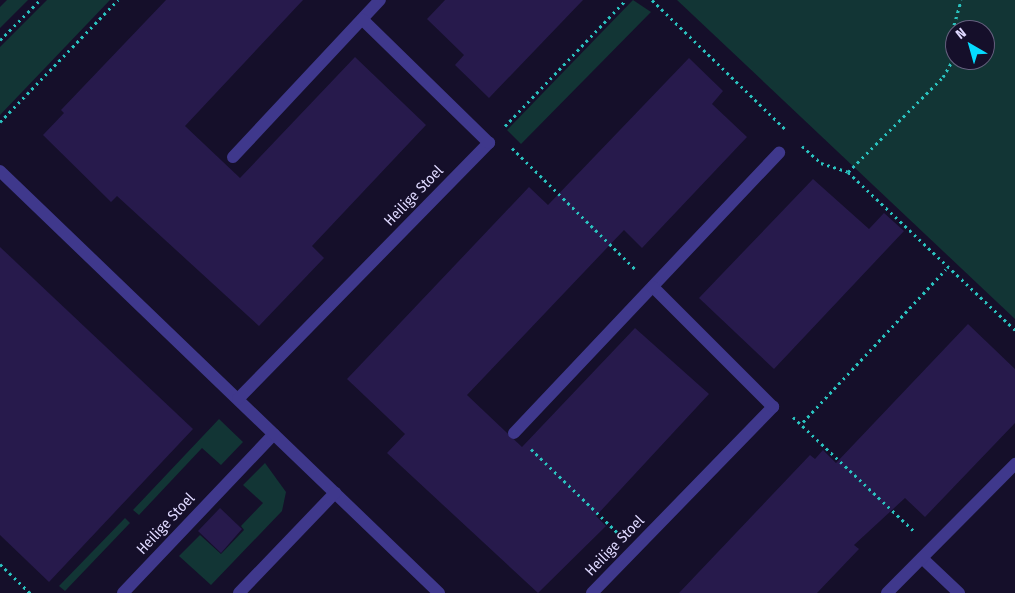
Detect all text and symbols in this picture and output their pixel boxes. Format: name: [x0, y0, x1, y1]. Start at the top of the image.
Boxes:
north arrow: [945, 20, 995, 70]
text: N: [953, 24, 970, 43]
street label: Heilige Stoel: [381, 162, 447, 230]
street label: Heilige Stoel: [133, 490, 199, 558]
street label: Heilige Stoel: [582, 512, 648, 580]

